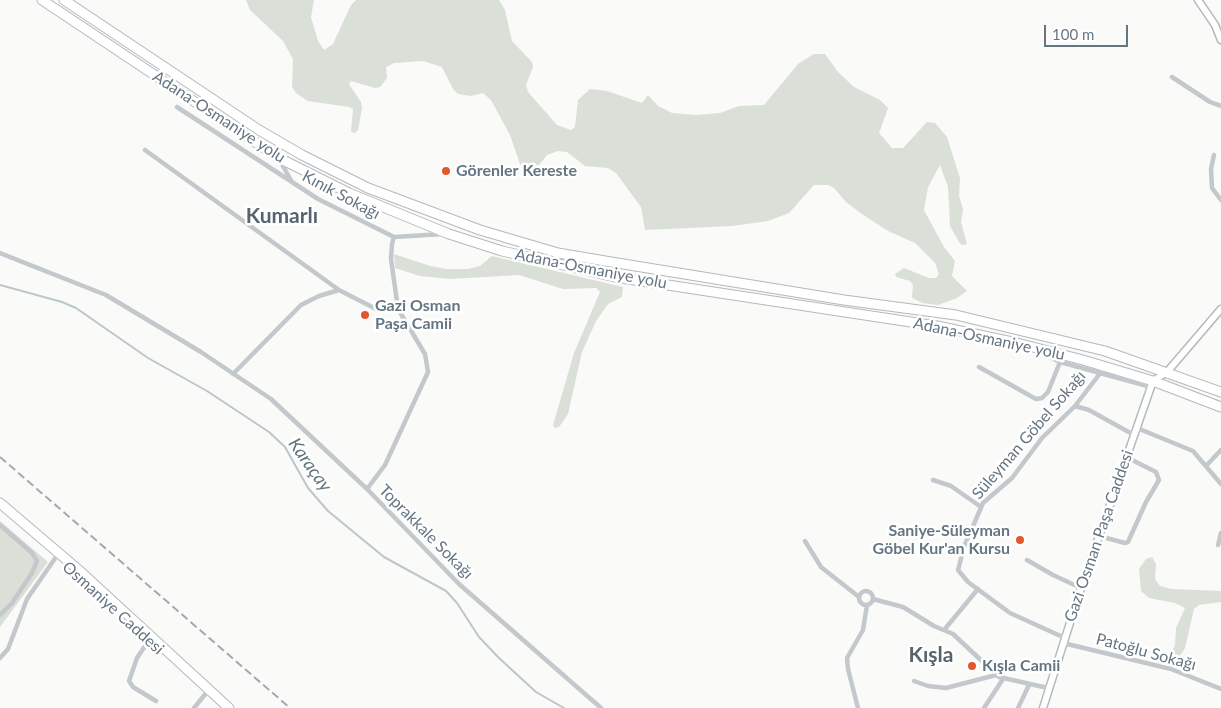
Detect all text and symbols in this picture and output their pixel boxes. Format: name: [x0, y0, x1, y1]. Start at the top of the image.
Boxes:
scale bar: [1046, 15, 1130, 47]
text: 100 m: [1052, 25, 1094, 43]
street label: Adana-Osmaniye yolu: [149, 67, 289, 167]
place label: Görenler Kereste: [456, 161, 577, 181]
marker: Görenler Kereste: [440, 165, 452, 177]
street label: Kınık Sokağı: [299, 166, 383, 224]
district label: Kumarlı: [246, 203, 318, 229]
street label: Adana-Osmaniye yolu: [513, 245, 669, 293]
place label: Gazi Osman Paşa Camii: [375, 296, 460, 334]
marker: Gazi Osman Paşa Camii: [359, 309, 371, 321]
street label: Adana-Osmaniye yolu: [912, 314, 1066, 364]
street label: Süleyman Göbel Sokağı: [968, 367, 1090, 503]
water label: Karaçay: [284, 434, 336, 496]
street label: Gazi Osman Paşa Caddesi: [1061, 448, 1137, 624]
street label: Toprakkale Sokağı: [375, 481, 477, 583]
place label: Saniye-Süleyman Göbel Kur'an Kursu: [872, 521, 1010, 559]
marker: Saniye-Süleyman Göbel Kur'an Kursu: [1014, 534, 1026, 546]
street label: Osmaniye Caddesi: [58, 557, 168, 659]
street label: Patoğlu Sokağı: [1094, 629, 1198, 675]
district label: Kışla: [909, 642, 953, 668]
place label: Kışla Camii: [982, 656, 1060, 676]
marker: Kışla Camii: [966, 660, 978, 672]

